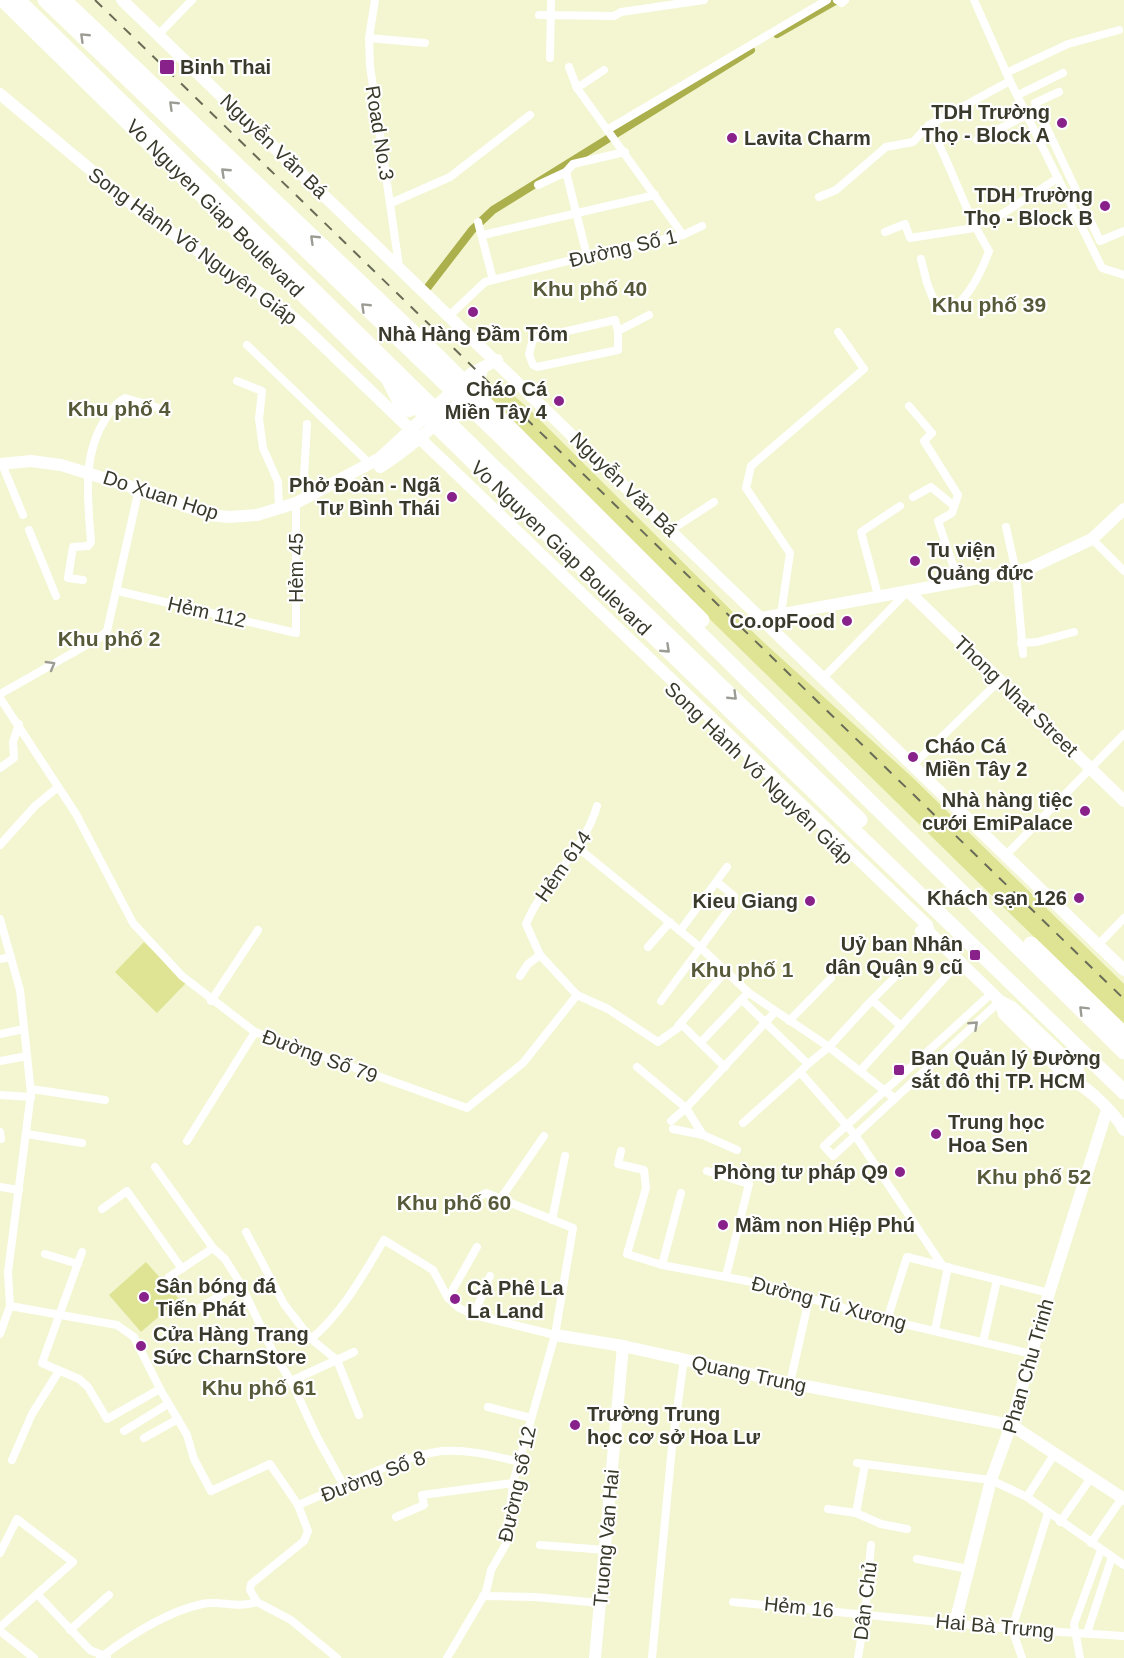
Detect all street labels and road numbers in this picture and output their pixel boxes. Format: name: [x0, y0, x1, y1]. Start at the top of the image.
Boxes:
street label: Road No.3: [362, 84, 398, 182]
street label: Nguyễn Văn Bá: [216, 89, 333, 203]
street label: Vo Nguyen Giap Boulevard: [122, 115, 308, 301]
street label: Song Hành Võ Nguyên Giáp: [84, 163, 302, 329]
street label: Đường Số 1: [567, 225, 679, 271]
street label: Nguyễn Văn Bá: [566, 427, 683, 541]
street label: Vo Nguyen Giap Boulevard: [467, 456, 655, 640]
street label: Do Xuan Hop: [101, 466, 221, 524]
street label: Hẻm 45: [285, 533, 307, 603]
street label: Hẻm 112: [166, 592, 248, 632]
street label: Thong Nhat Street: [950, 631, 1083, 761]
street label: Song Hành Võ Nguyên Giáp: [661, 677, 857, 869]
street label: Hẻm 614: [531, 826, 595, 906]
street label: Đường Số 79: [259, 1025, 381, 1087]
street label: Đường Tú Xương: [749, 1272, 909, 1334]
street label: Phan Chu Trinh: [998, 1296, 1058, 1436]
street label: Quang Trung: [690, 1351, 808, 1397]
street label: Đường số 12: [494, 1424, 540, 1544]
street label: Đường Số 8: [318, 1446, 428, 1506]
street label: Truong Van Hai: [589, 1468, 623, 1608]
street label: Dân Chủ: [849, 1560, 881, 1642]
street label: Hẻm 16: [763, 1592, 835, 1622]
street label: Hai Bà Trưng: [935, 1610, 1055, 1642]

